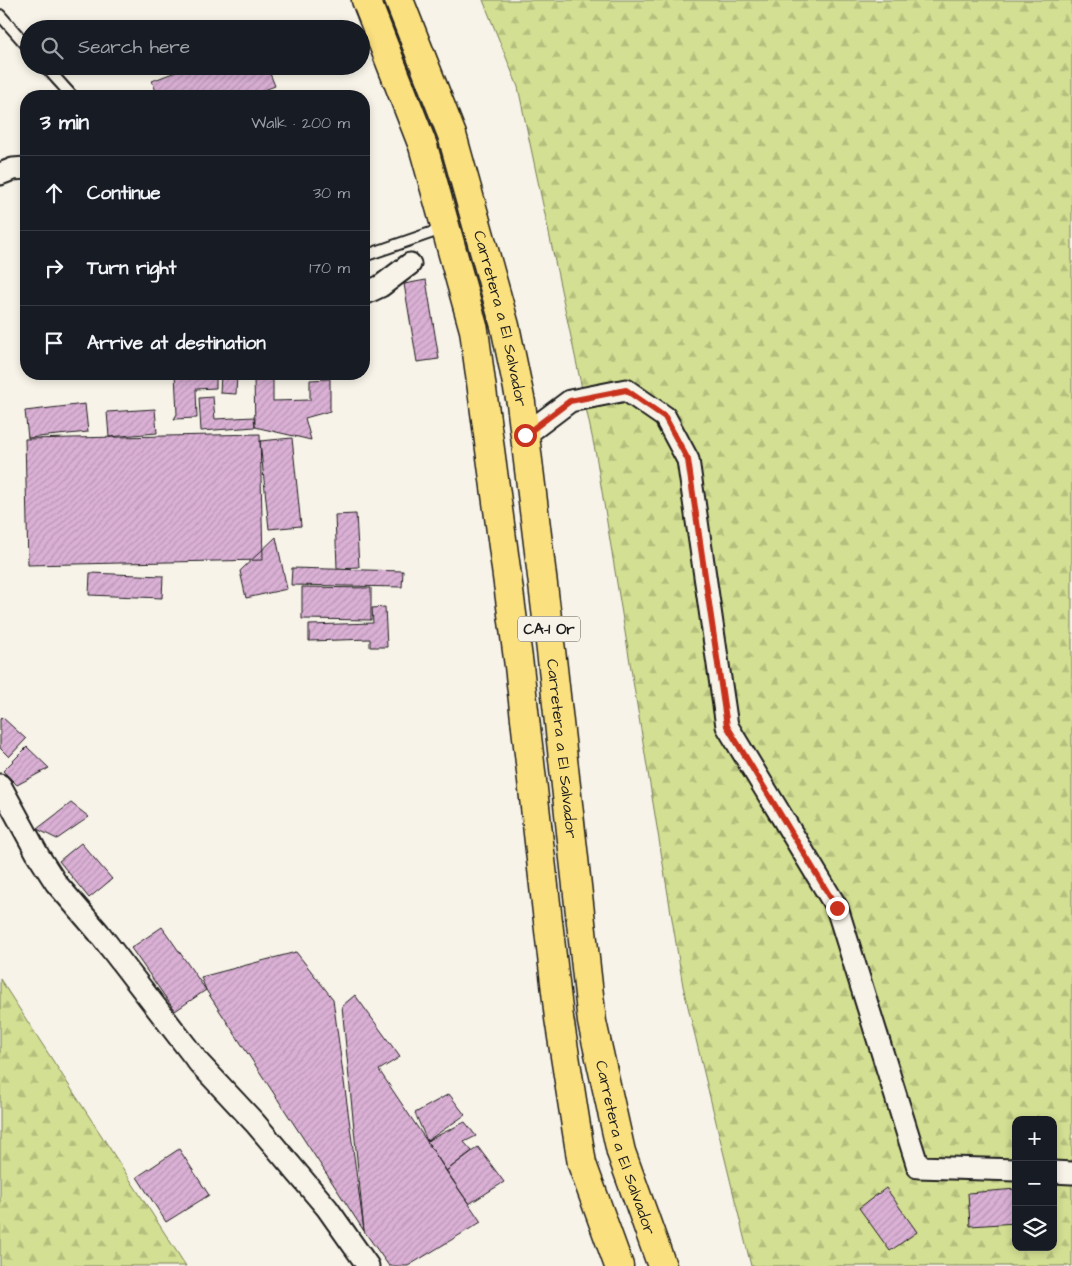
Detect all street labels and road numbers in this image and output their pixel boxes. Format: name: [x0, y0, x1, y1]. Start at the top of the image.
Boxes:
street label: Carretera a El Salvador: [468, 228, 533, 409]
road number: CA-1 Or: [518, 616, 580, 642]
street label: Carretera a El Salvador: [541, 658, 583, 840]
street label: Carretera a El Salvador: [590, 1058, 661, 1238]

